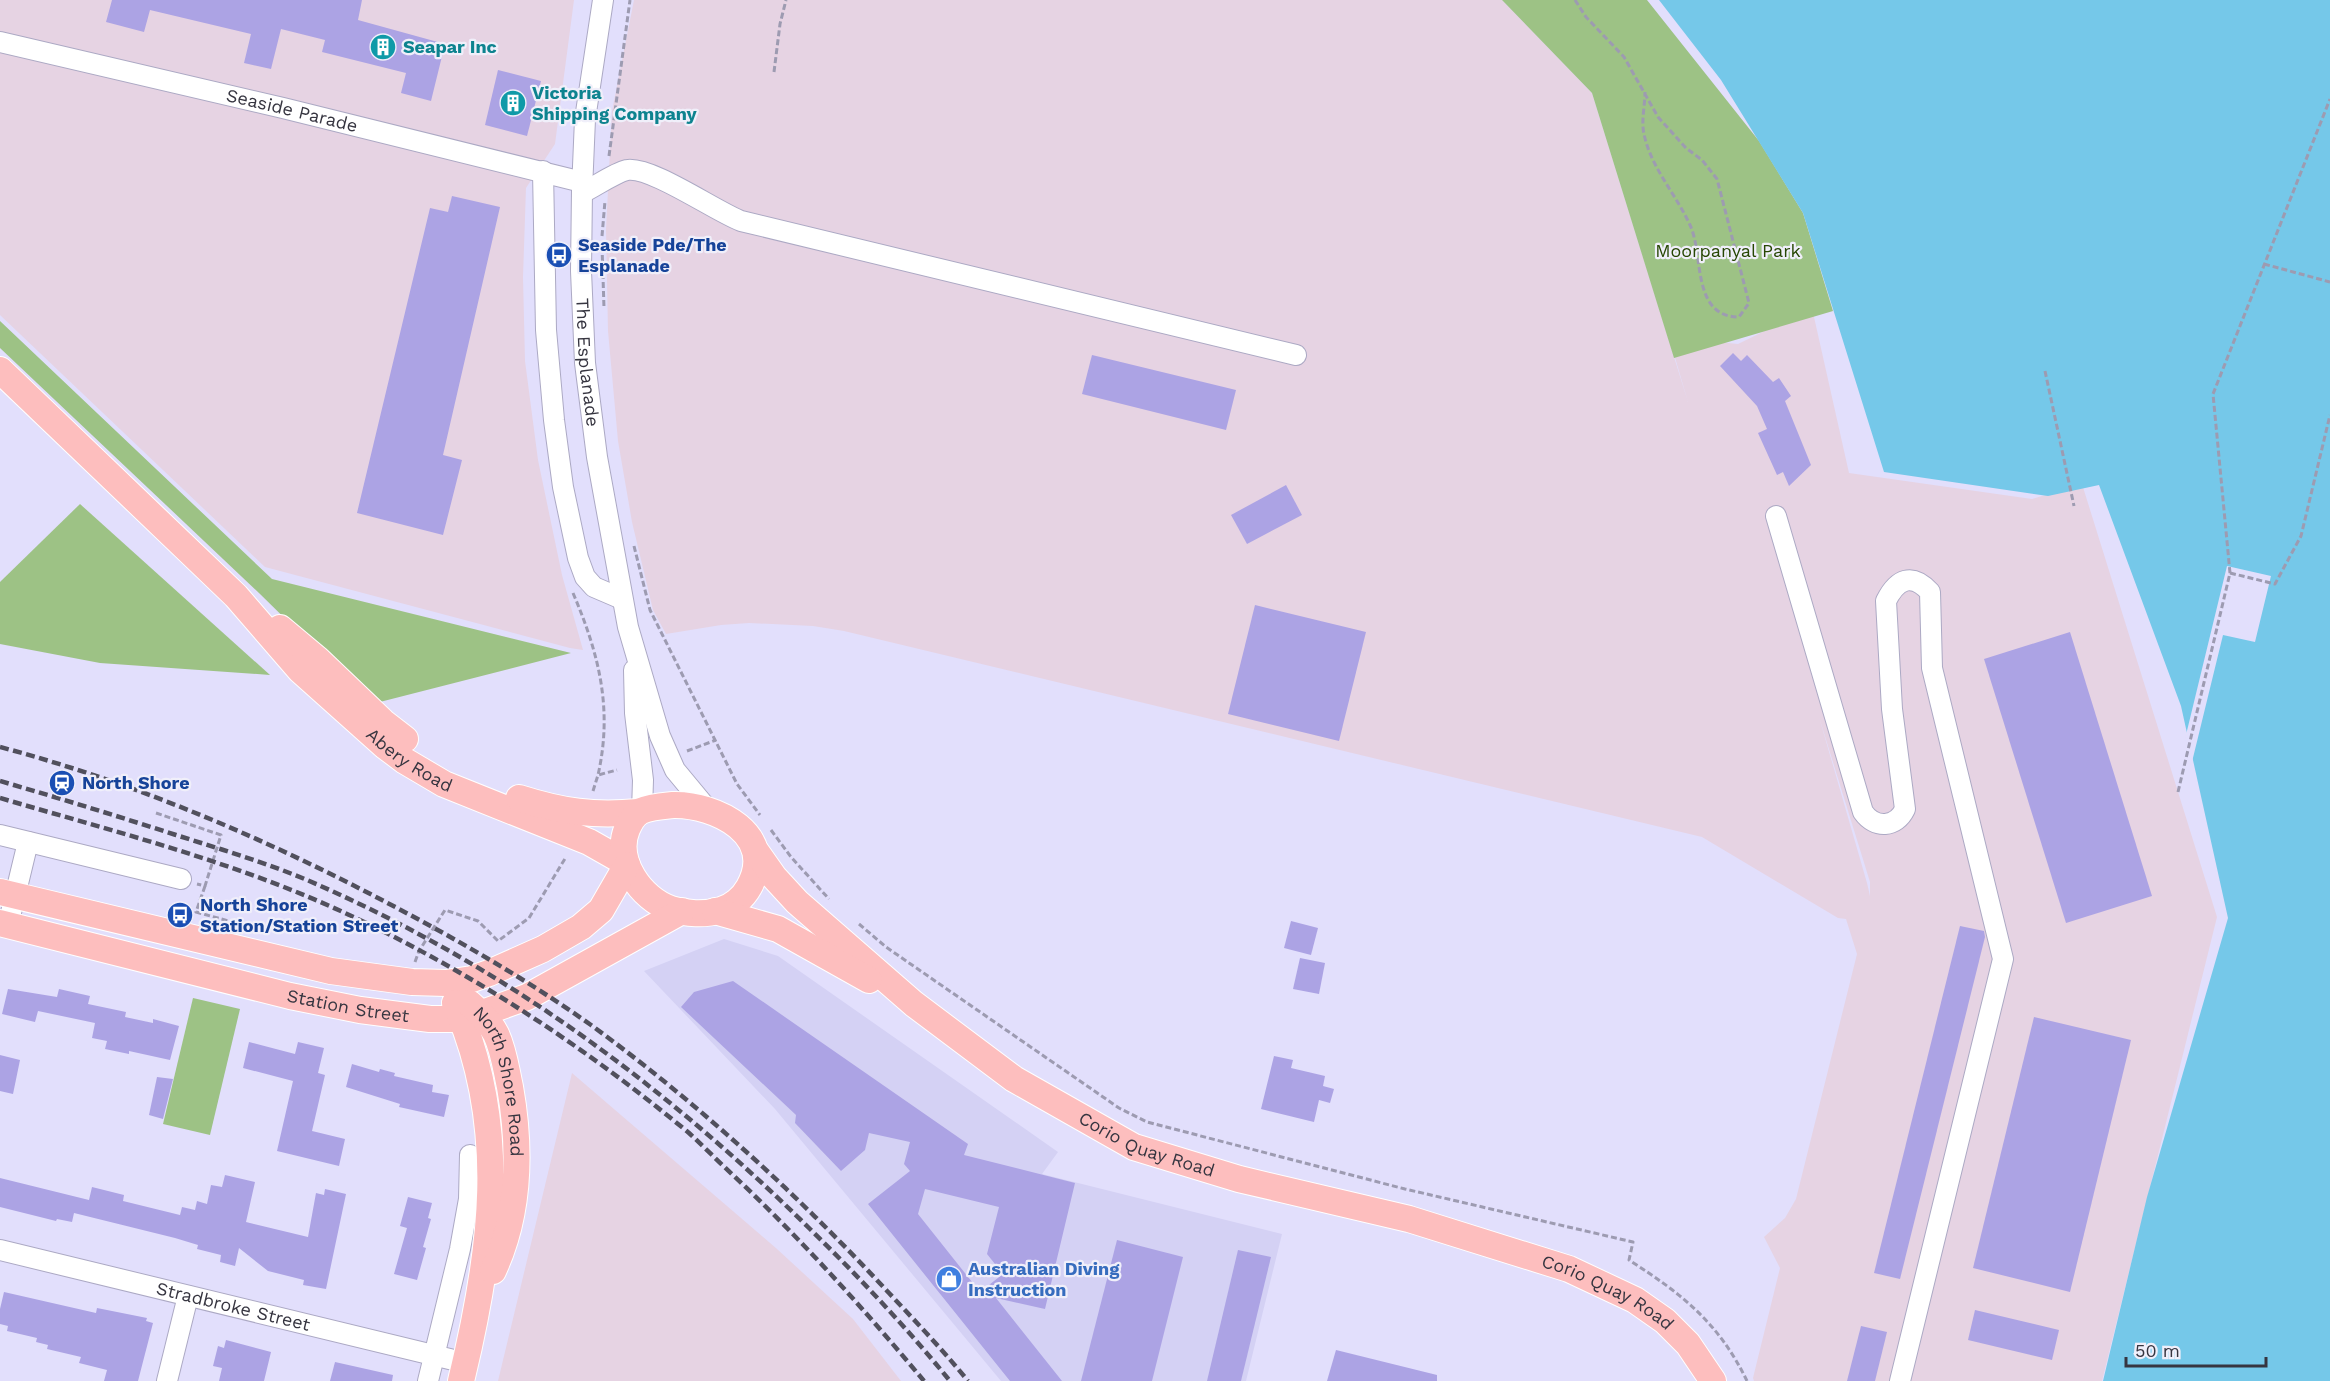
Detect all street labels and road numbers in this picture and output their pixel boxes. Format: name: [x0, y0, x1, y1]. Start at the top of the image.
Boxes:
street label: Seaside Parade: [224, 84, 360, 136]
street label: The Esplanade: [572, 297, 604, 428]
street label: Abery Road: [362, 723, 456, 796]
street label: Station Street: [285, 985, 411, 1026]
street label: North Shore Road: [469, 1002, 528, 1157]
street label: Corio Quay Road: [1075, 1107, 1217, 1181]
street label: Corio Quay Road: [1539, 1250, 1678, 1334]
street label: Stradbroke Street: [154, 1277, 313, 1335]

